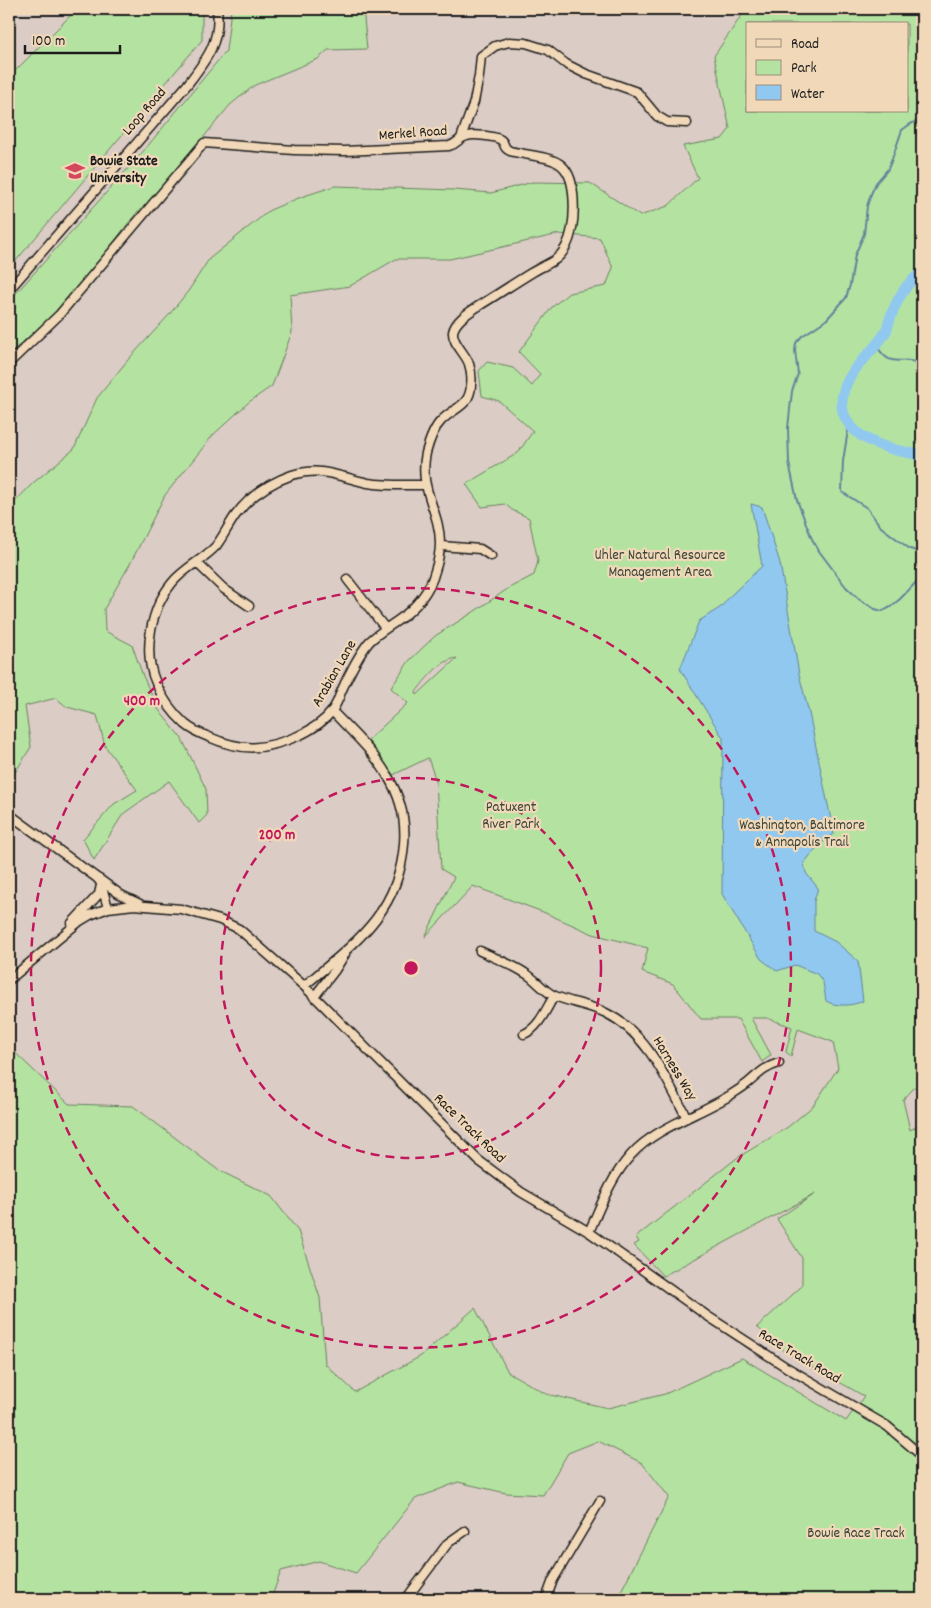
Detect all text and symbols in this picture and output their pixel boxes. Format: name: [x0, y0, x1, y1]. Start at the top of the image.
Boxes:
scale bar: [25, 22, 120, 54]
legend: [746, 22, 908, 112]
text: 100 m: [32, 31, 65, 53]
text: Road: [791, 34, 819, 56]
text: Park: [791, 58, 817, 80]
street label: Loop Road: [118, 83, 172, 141]
text: Water: [791, 84, 825, 106]
street label: Merkel Road: [378, 121, 448, 147]
place label: Bowie State University: [90, 151, 158, 190]
school or university icon: Bowie State University: [64, 160, 86, 182]
park label: Uhler Natural Resource Management Area: [595, 545, 726, 584]
street label: Arabian Lane: [307, 636, 363, 712]
text: 400 m: [124, 691, 160, 713]
park label: Patuxent River Park: [482, 797, 540, 836]
park label: Washington, Baltimore & Annapolis Trail: [739, 815, 865, 854]
text: 200 m: [259, 825, 295, 847]
centre of rings: [402, 959, 420, 977]
street label: Harness Way: [646, 1033, 702, 1106]
street label: Race Track Road: [428, 1089, 510, 1169]
street label: Race Track Road: [754, 1324, 844, 1390]
park label: Bowie Race Track: [807, 1523, 905, 1545]

